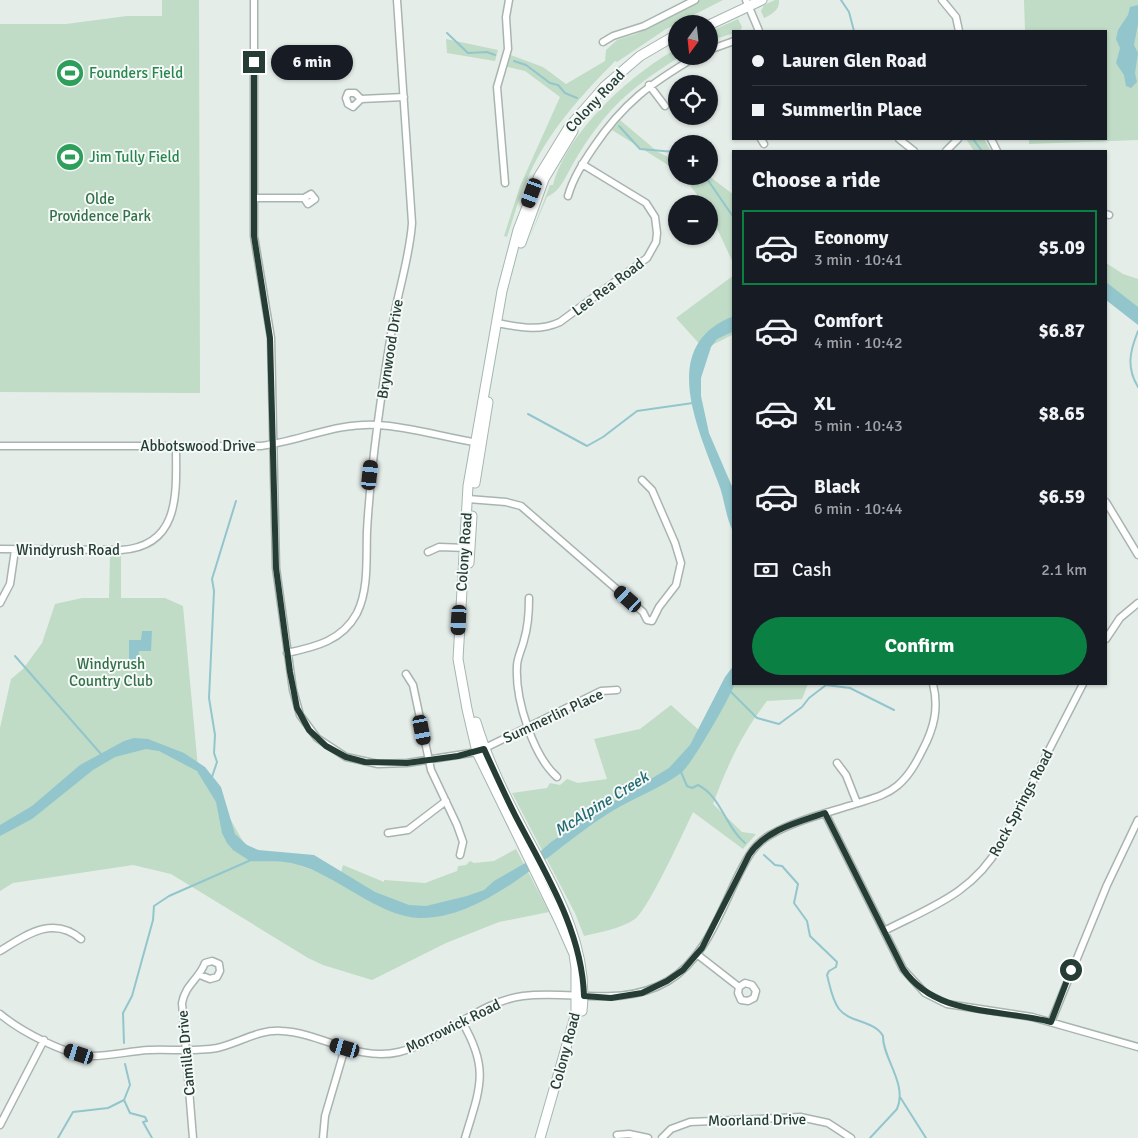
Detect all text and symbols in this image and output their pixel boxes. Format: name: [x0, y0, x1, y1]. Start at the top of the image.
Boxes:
north arrow: [668, 15, 718, 65]
map controls: [668, 15, 718, 245]
callout: 6 min: [272, 44, 354, 80]
text: Lauren Glen Road: [782, 49, 927, 73]
route end: [243, 51, 265, 73]
text: 6 min: [293, 52, 331, 72]
sports icon: Founders Field: [55, 58, 85, 88]
place label: Founders Field: [89, 64, 183, 82]
street label: Colony Road: [561, 66, 629, 136]
button: locate: [668, 75, 718, 125]
text: Summerlin Place: [782, 98, 922, 122]
button: +: [668, 135, 718, 185]
sports icon: Jim Tully Field: [55, 142, 85, 172]
place label: Jim Tully Field: [89, 148, 180, 166]
text: Choose a ride: [752, 166, 880, 193]
car: [519, 176, 544, 210]
park label: Olde Providence Park: [49, 190, 152, 225]
button: −: [668, 195, 718, 245]
icon: car: [754, 225, 799, 270]
text: Economy: [814, 226, 888, 250]
text: $5.09: [1039, 236, 1085, 260]
text: 3 min · 10:41: [814, 250, 903, 270]
street label: Lee Rea Road: [569, 254, 647, 320]
street label: Brynwood Drive: [373, 298, 407, 400]
icon: car: [754, 308, 799, 353]
text: Comfort: [814, 309, 883, 333]
text: $6.87: [1039, 319, 1085, 343]
text: 4 min · 10:42: [814, 333, 903, 353]
icon: car: [754, 391, 799, 436]
text: XL: [814, 392, 836, 416]
text: $8.65: [1039, 402, 1085, 426]
text: 5 min · 10:43: [814, 416, 903, 436]
street label: Abbotswood Drive: [140, 437, 256, 455]
car: [360, 459, 379, 491]
icon: car: [754, 474, 799, 519]
text: Black: [814, 475, 860, 499]
text: $6.59: [1039, 485, 1085, 509]
text: 6 min · 10:44: [814, 499, 903, 519]
street label: Colony Road: [452, 512, 476, 592]
street label: Windyrush Road: [16, 541, 120, 559]
icon: cash: [752, 556, 780, 584]
text: Cash: [792, 558, 832, 582]
text: 2.1 km: [1041, 560, 1087, 580]
car: [611, 583, 644, 615]
car: [450, 605, 467, 635]
button: Confirm: [752, 617, 1087, 675]
park label: Windyrush Country Club: [69, 655, 153, 690]
street label: Summerlin Place: [500, 685, 606, 747]
car: [411, 714, 432, 746]
street label: Rock Springs Road: [985, 746, 1057, 860]
water label: McAlpine Creek: [551, 766, 654, 841]
route start: [1060, 959, 1082, 981]
street label: Morrowick Road: [403, 995, 503, 1057]
street label: Camilla Drive: [173, 1010, 199, 1096]
street label: Colony Road: [546, 1010, 584, 1092]
car: [328, 1037, 361, 1059]
car: [62, 1042, 95, 1066]
street label: Moorland Drive: [708, 1110, 806, 1130]

